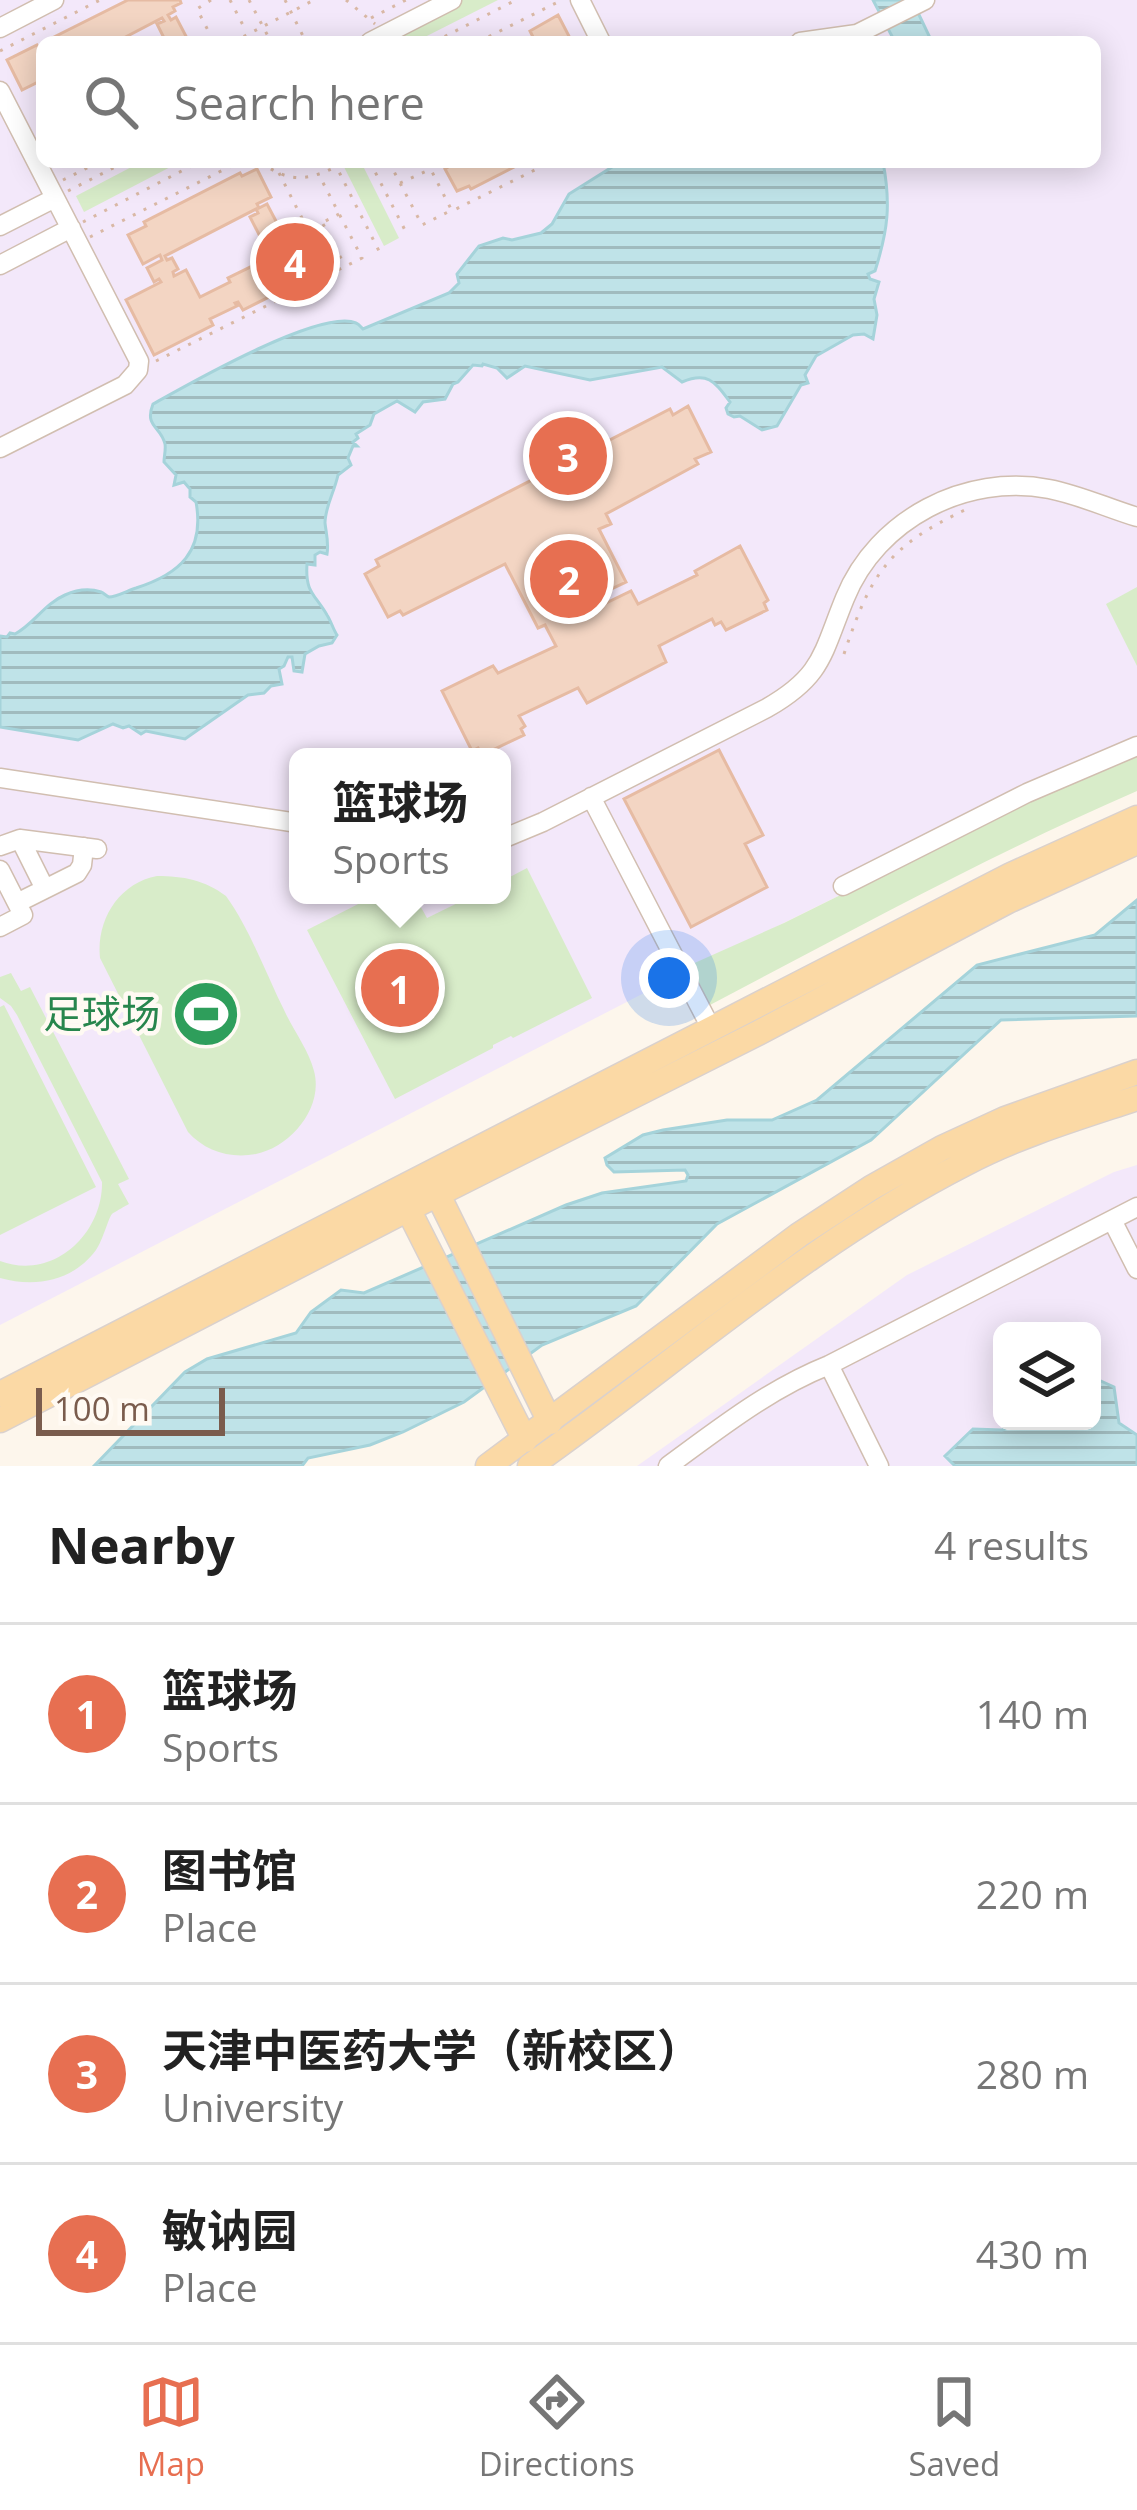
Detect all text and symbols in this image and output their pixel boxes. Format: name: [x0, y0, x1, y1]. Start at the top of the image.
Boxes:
search box: [36, 36, 1101, 168]
icon: search: [78, 69, 144, 135]
text: Search here: [174, 72, 425, 133]
pin: 4: [256, 217, 334, 307]
pin: 3: [529, 411, 607, 501]
pin: 2: [530, 534, 608, 624]
popup: [289, 748, 511, 904]
text: 篮球场: [332, 771, 468, 832]
text: Sports: [332, 832, 450, 885]
pin: 1: [361, 943, 439, 1033]
your location: [639, 948, 699, 1008]
sports icon: 足球场: [171, 979, 241, 1049]
place label: 足球场: [43, 986, 160, 1039]
map controls: [993, 1322, 1101, 1430]
button: layers: [993, 1322, 1101, 1430]
scale bar: [36, 1382, 225, 1435]
text: 100 m: [54, 1386, 150, 1431]
text: Nearby: [48, 1509, 235, 1579]
text: 4 results: [934, 1518, 1089, 1571]
text: 篮球场: [162, 1659, 297, 1720]
text: 1: [76, 1687, 98, 1740]
text: 140 m: [976, 1687, 1089, 1740]
text: Sports: [162, 1720, 279, 1773]
text: 图书馆: [162, 1839, 297, 1900]
text: 2: [76, 1867, 98, 1920]
text: 220 m: [976, 1867, 1089, 1920]
text: Place: [162, 1900, 258, 1953]
text: 天津中医药大学（新校区）: [162, 2019, 702, 2080]
text: 3: [76, 2047, 98, 2100]
text: 280 m: [976, 2047, 1089, 2100]
text: University: [162, 2080, 343, 2133]
text: 敏讷园: [162, 2199, 297, 2260]
text: 4: [76, 2227, 98, 2280]
text: 430 m: [976, 2227, 1089, 2280]
text: Place: [162, 2260, 258, 2313]
tab: Map: [137, 2369, 205, 2486]
tab: Directions: [479, 2369, 635, 2486]
tab: Saved: [908, 2369, 1000, 2486]

